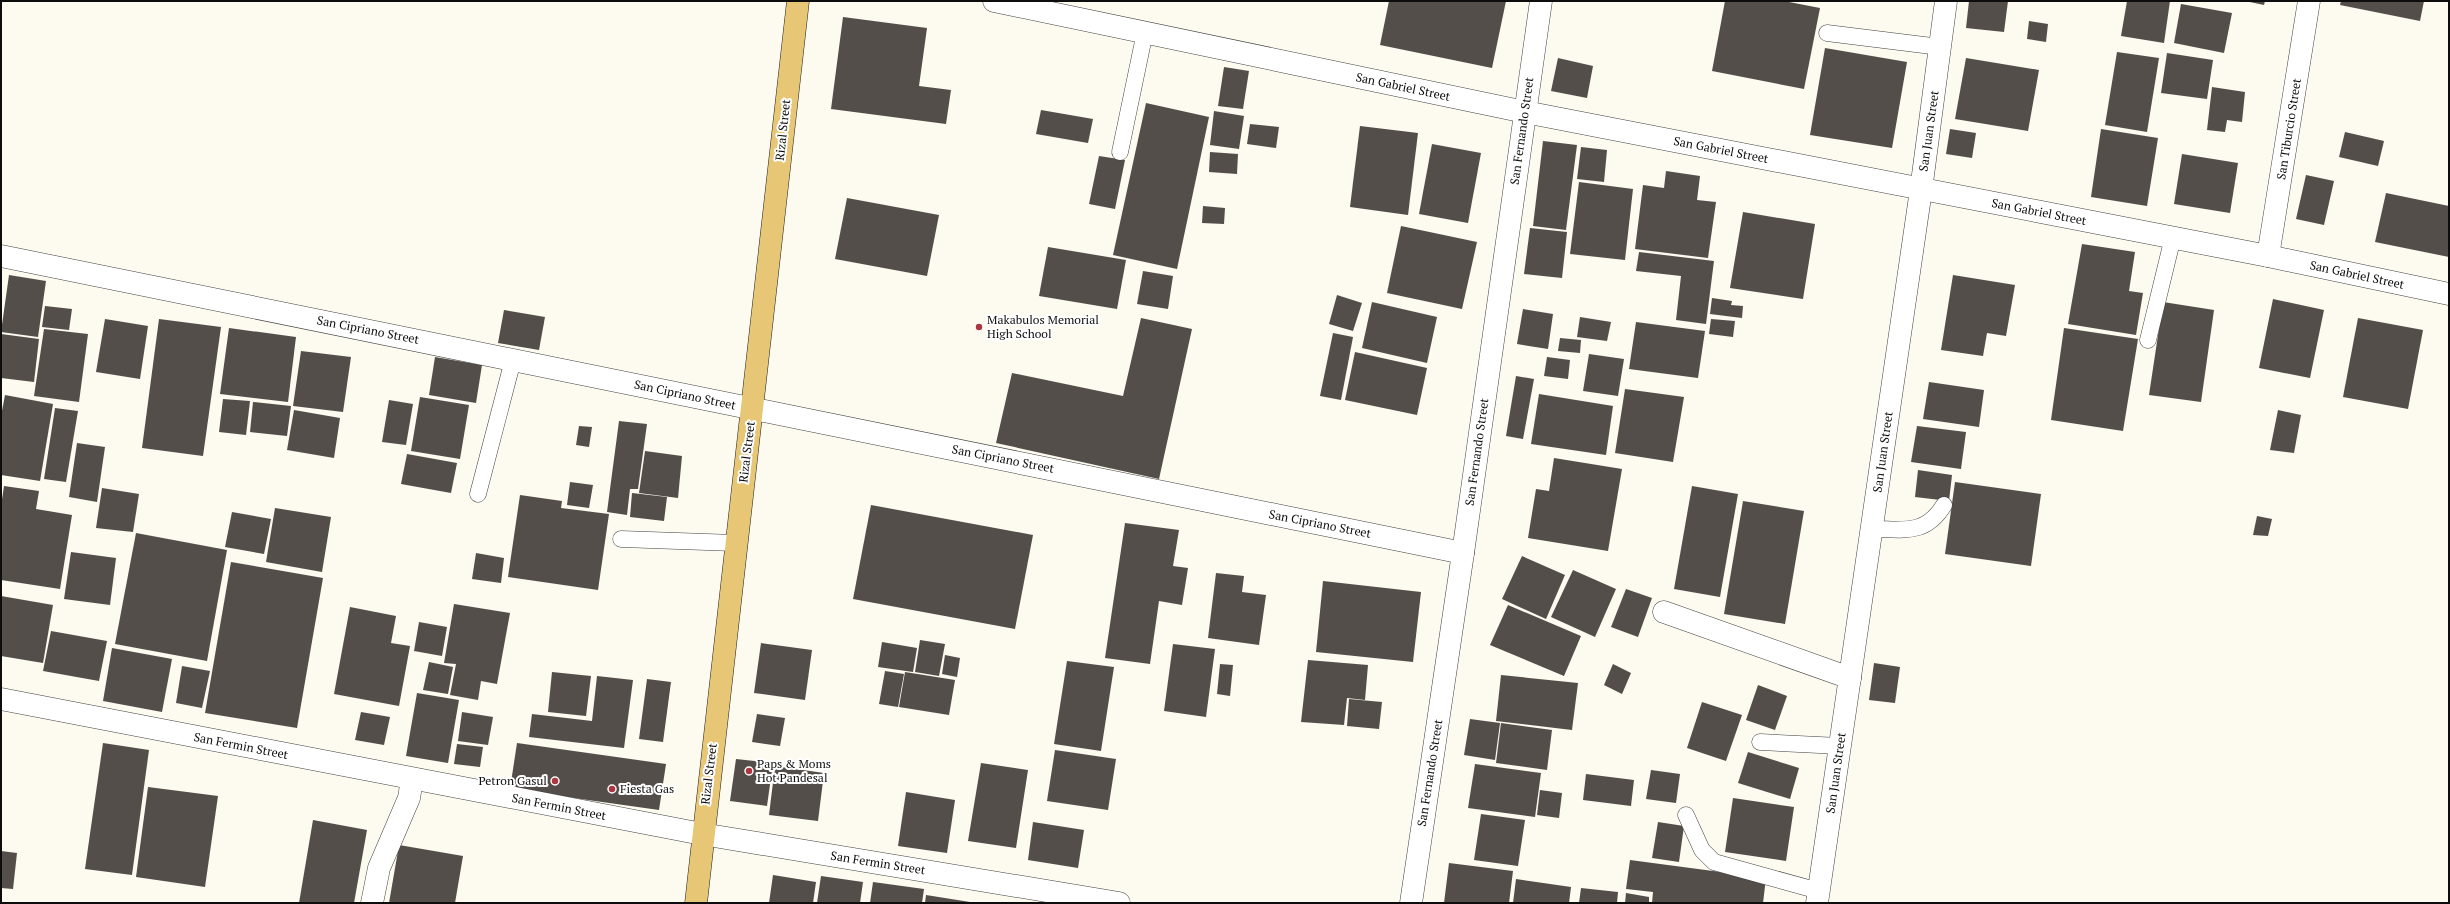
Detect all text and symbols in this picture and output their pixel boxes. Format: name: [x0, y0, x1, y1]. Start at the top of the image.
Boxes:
street label: San Gabriel Street: [1354, 69, 1452, 104]
street label: San Fernando Street: [1507, 76, 1537, 186]
street label: San Tiburcio Street: [2273, 77, 2304, 181]
street label: San Juan Street: [1915, 89, 1942, 172]
street label: Rizal Street: [772, 98, 793, 161]
street label: San Gabriel Street: [1672, 133, 1770, 166]
street label: San Gabriel Street: [1990, 195, 2088, 228]
street label: San Gabriel Street: [2308, 257, 2406, 292]
street label: San Cipriano Street: [316, 312, 421, 347]
place label: Makabulos Memorial High School: [987, 312, 1099, 341]
marker: Makabulos Memorial High School: [974, 322, 984, 332]
street label: San Cipriano Street: [633, 376, 738, 413]
street label: San Fernando Street: [1462, 397, 1492, 507]
street label: San Juan Street: [1869, 410, 1896, 493]
street label: Rizal Street: [735, 420, 758, 483]
street label: San Cipriano Street: [951, 441, 1056, 476]
street label: San Cipriano Street: [1268, 506, 1373, 541]
street label: San Fernando Street: [1414, 718, 1445, 828]
street label: San Fermin Street: [193, 729, 290, 762]
street label: San Juan Street: [1822, 731, 1849, 814]
street label: Rizal Street: [697, 742, 720, 805]
place label: Paps & Moms Hot Pandesal: [757, 756, 831, 785]
marker: Paps & Moms Hot Pandesal: [744, 766, 754, 776]
place label: Petron Gasul: [478, 773, 547, 788]
marker: Petron Gasul: [550, 776, 560, 786]
place label: Fiesta Gas: [620, 781, 674, 796]
marker: Fiesta Gas: [607, 784, 617, 794]
street label: San Fermin Street: [511, 790, 608, 823]
street label: San Fermin Street: [830, 848, 927, 877]

